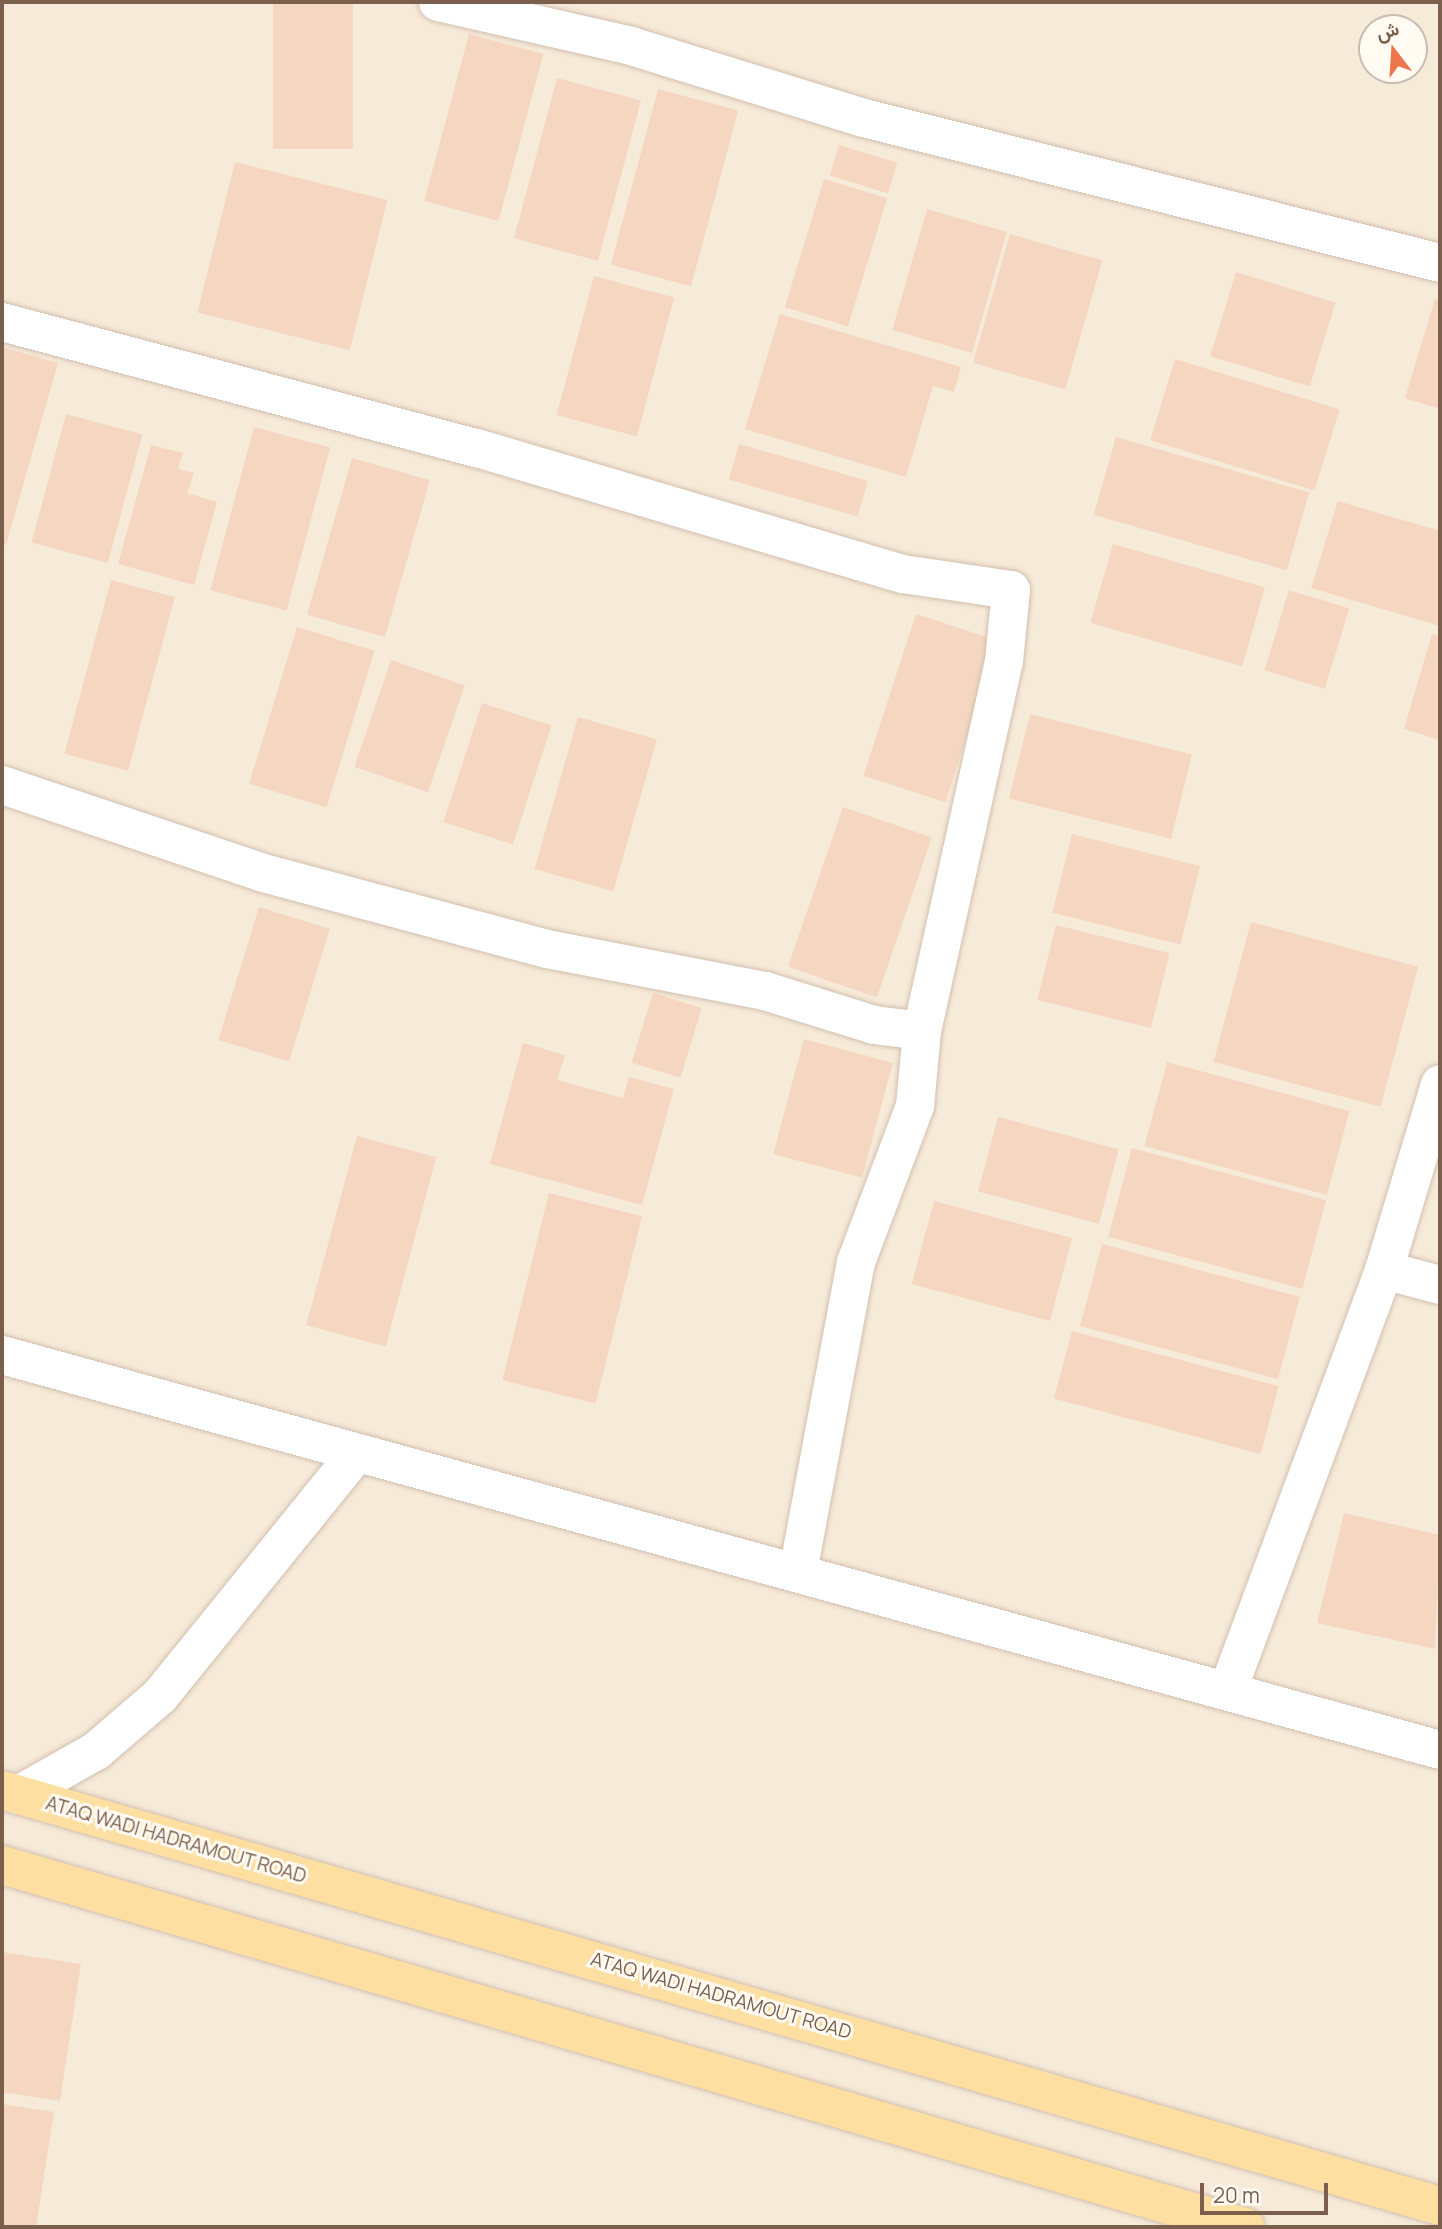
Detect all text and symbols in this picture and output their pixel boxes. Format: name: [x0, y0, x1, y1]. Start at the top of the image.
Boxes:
north arrow: [1358, 14, 1428, 84]
text: ش: [1373, 15, 1402, 47]
street label: ATAQ WADI HADRAMOUT ROAD: [43, 1792, 309, 1888]
street label: ATAQ WADI HADRAMOUT ROAD: [588, 1948, 854, 2044]
scale bar: [1204, 2170, 1332, 2214]
text: 20 m: [1213, 2181, 1260, 2209]

